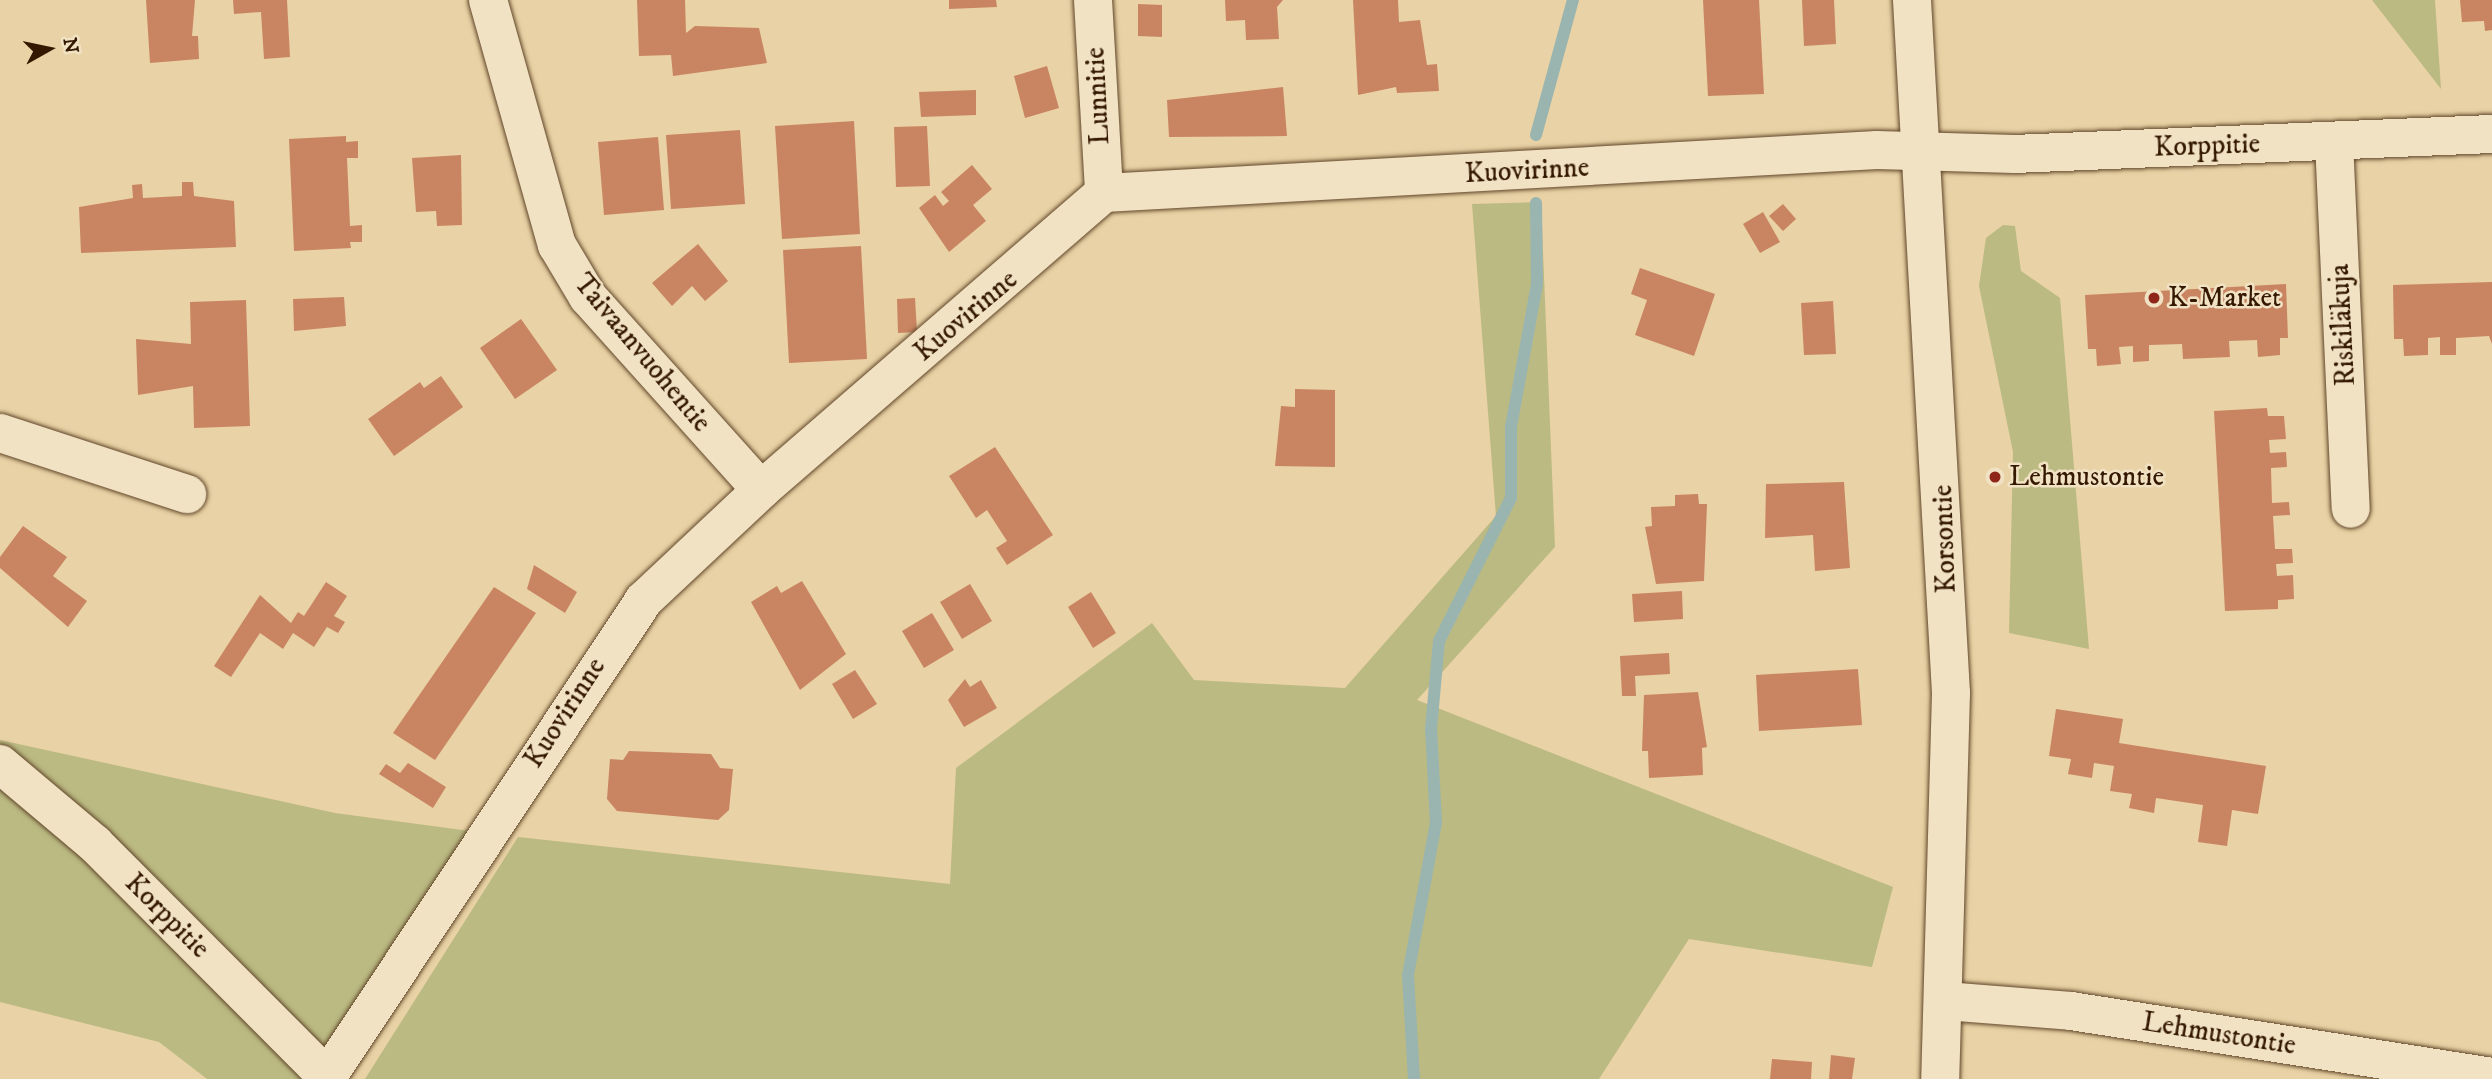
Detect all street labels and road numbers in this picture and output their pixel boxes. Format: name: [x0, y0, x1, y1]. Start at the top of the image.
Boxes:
street label: Lunnitie: [1079, 46, 1117, 146]
street label: Korppitie: [2153, 127, 2261, 165]
street label: Kuovirinne: [1464, 151, 1590, 191]
street label: Kuovirinne: [908, 263, 1024, 369]
street label: Riskiläkuja: [2323, 263, 2363, 387]
street label: Taivaanvuohentie: [566, 267, 718, 439]
street label: Korsontie: [1926, 484, 1964, 594]
street label: Kuovirinne: [517, 652, 613, 774]
street label: Korppitie: [118, 867, 216, 965]
street label: Lehmustontie: [2140, 1005, 2298, 1063]

